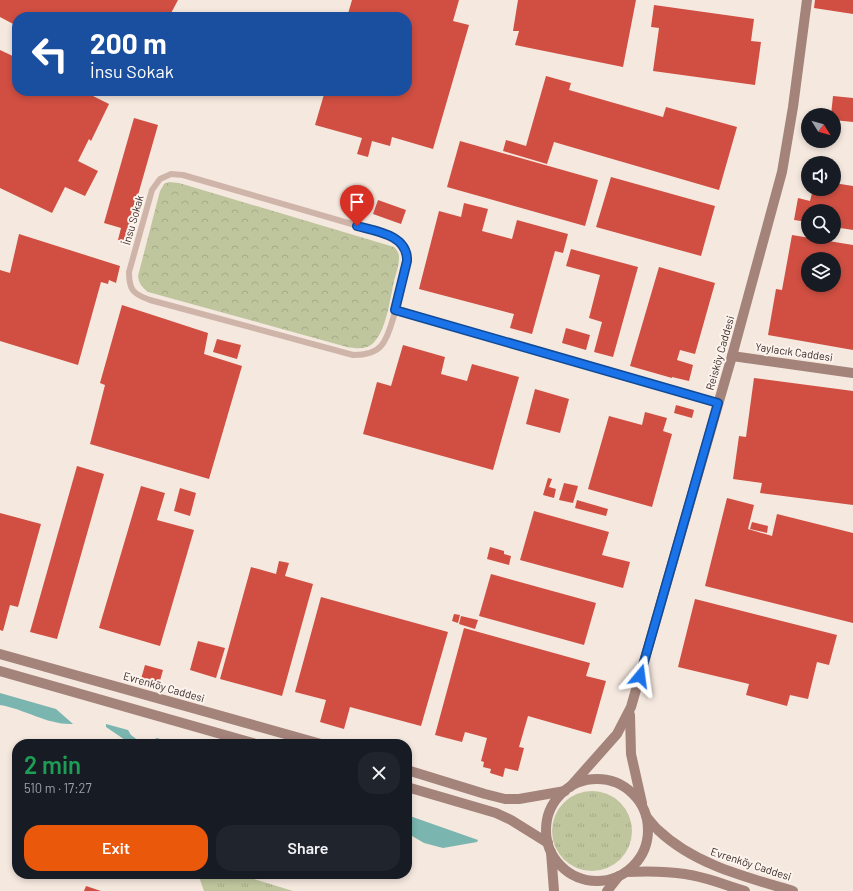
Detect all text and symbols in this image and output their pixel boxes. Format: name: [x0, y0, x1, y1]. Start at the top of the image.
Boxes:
text: 200 m: [90, 26, 167, 60]
icon: left: [24, 28, 76, 80]
text: İnsu Sokak: [90, 60, 174, 82]
north arrow: [801, 108, 841, 148]
map controls: [801, 108, 841, 292]
button: sound: [801, 156, 841, 196]
pin: [340, 185, 374, 226]
icon: arrive: [346, 191, 368, 213]
street label: İnsu Sokak: [118, 193, 146, 246]
button: search: [801, 204, 841, 244]
button: layers: [801, 252, 841, 292]
street label: Reisköy Caddesi: [703, 314, 736, 392]
street label: Yaylacık Caddesi: [754, 340, 834, 363]
position arrow: [619, 655, 661, 697]
street label: Evrenköy Caddesi: [122, 669, 206, 704]
text: 2 min: [24, 750, 81, 779]
button: close: [358, 752, 400, 794]
text: 510 m · 17:27: [24, 780, 92, 796]
button: Exit: [24, 825, 208, 871]
button: Share: [216, 825, 400, 871]
street label: Evrenköy Caddesi: [709, 844, 793, 883]

